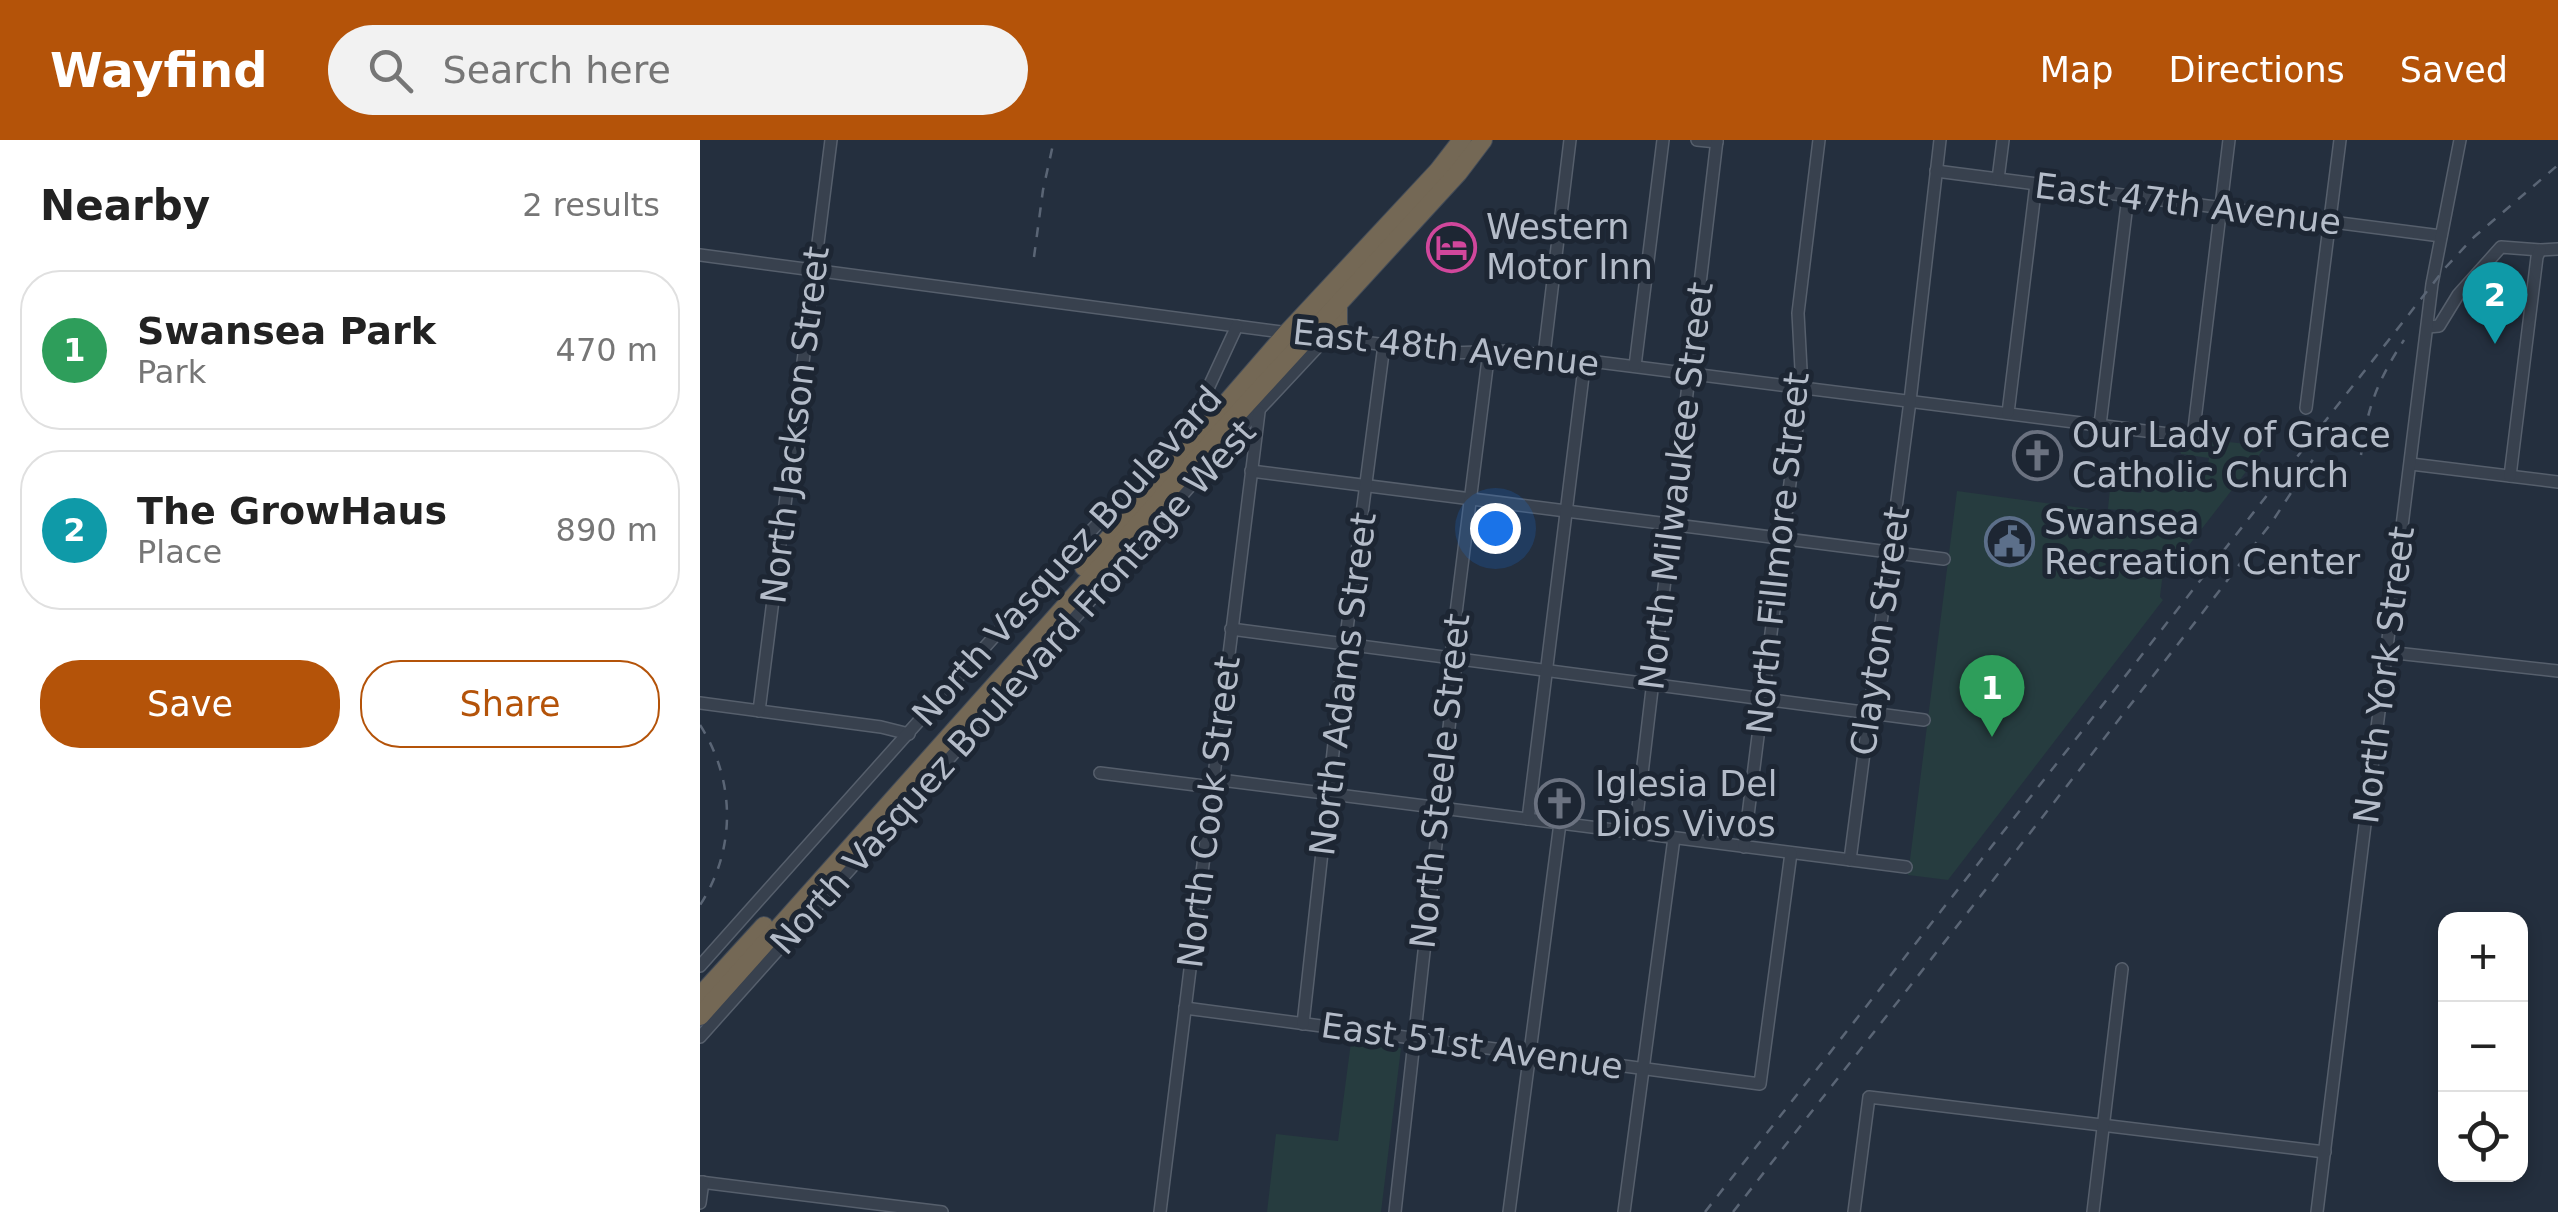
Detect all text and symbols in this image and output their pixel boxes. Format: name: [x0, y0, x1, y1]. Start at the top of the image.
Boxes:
search box: [328, 25, 1028, 115]
text: Wayfind: [50, 42, 268, 98]
icon: search: [363, 43, 418, 98]
text: Search here: [443, 48, 671, 92]
text: Map: [2040, 50, 2114, 90]
text: Directions: [2169, 50, 2345, 90]
text: Saved: [2400, 50, 2508, 90]
street label: East 47th Avenue: [2033, 165, 2343, 243]
text: Nearby: [40, 181, 210, 230]
text: 2 results: [522, 186, 660, 224]
place label: Western Motor Inn: [1486, 207, 1653, 287]
hotel icon: Western Motor Inn: [1425, 221, 1477, 273]
street label: North Jackson Street: [753, 244, 837, 606]
pin: 2: [2462, 261, 2528, 344]
street label: North Milwaukee Street: [1631, 280, 1721, 692]
text: Swansea Park: [137, 309, 436, 353]
street label: East 48th Avenue: [1291, 312, 1601, 384]
text: 1: [63, 331, 86, 369]
text: 470 m: [556, 331, 658, 369]
text: Park: [137, 353, 206, 391]
street label: North Fillmore Street: [1739, 370, 1817, 736]
street label: North Vasquez Boulevard: [904, 378, 1230, 734]
street label: North Vasquez Boulevard Frontage West: [762, 412, 1264, 962]
place label: Our Lady of Grace Catholic Church: [2072, 415, 2391, 495]
church icon: Our Lady of Grace Catholic Church: [2011, 429, 2063, 481]
text: The GrowHaus: [137, 489, 447, 533]
place label: Swansea Recreation Center: [2044, 502, 2361, 582]
your location: [1470, 503, 1521, 554]
street label: Clayton Street: [1843, 504, 1917, 758]
street label: North Adams Street: [1302, 510, 1384, 858]
text: 2: [63, 511, 86, 549]
text: 890 m: [556, 511, 658, 549]
public building icon: Swansea Recreation Center: [1983, 516, 2035, 568]
street label: North York Street: [2346, 524, 2422, 826]
text: Place: [137, 533, 222, 571]
street label: North Steele Street: [1403, 611, 1477, 951]
street label: North Cook Street: [1170, 654, 1248, 970]
pin: 1: [1960, 654, 2024, 737]
button: Save: [40, 660, 340, 748]
button: Share: [360, 660, 660, 748]
place label: Iglesia Del Dios Vivos: [1595, 764, 1778, 844]
church icon: Iglesia Del Dios Vivos: [1534, 778, 1586, 830]
map controls: [2438, 912, 2528, 1182]
button: +: [2438, 912, 2528, 1002]
button: −: [2438, 1002, 2528, 1092]
street label: East 51st Avenue: [1319, 1005, 1625, 1087]
button: locate: [2438, 1092, 2528, 1182]

